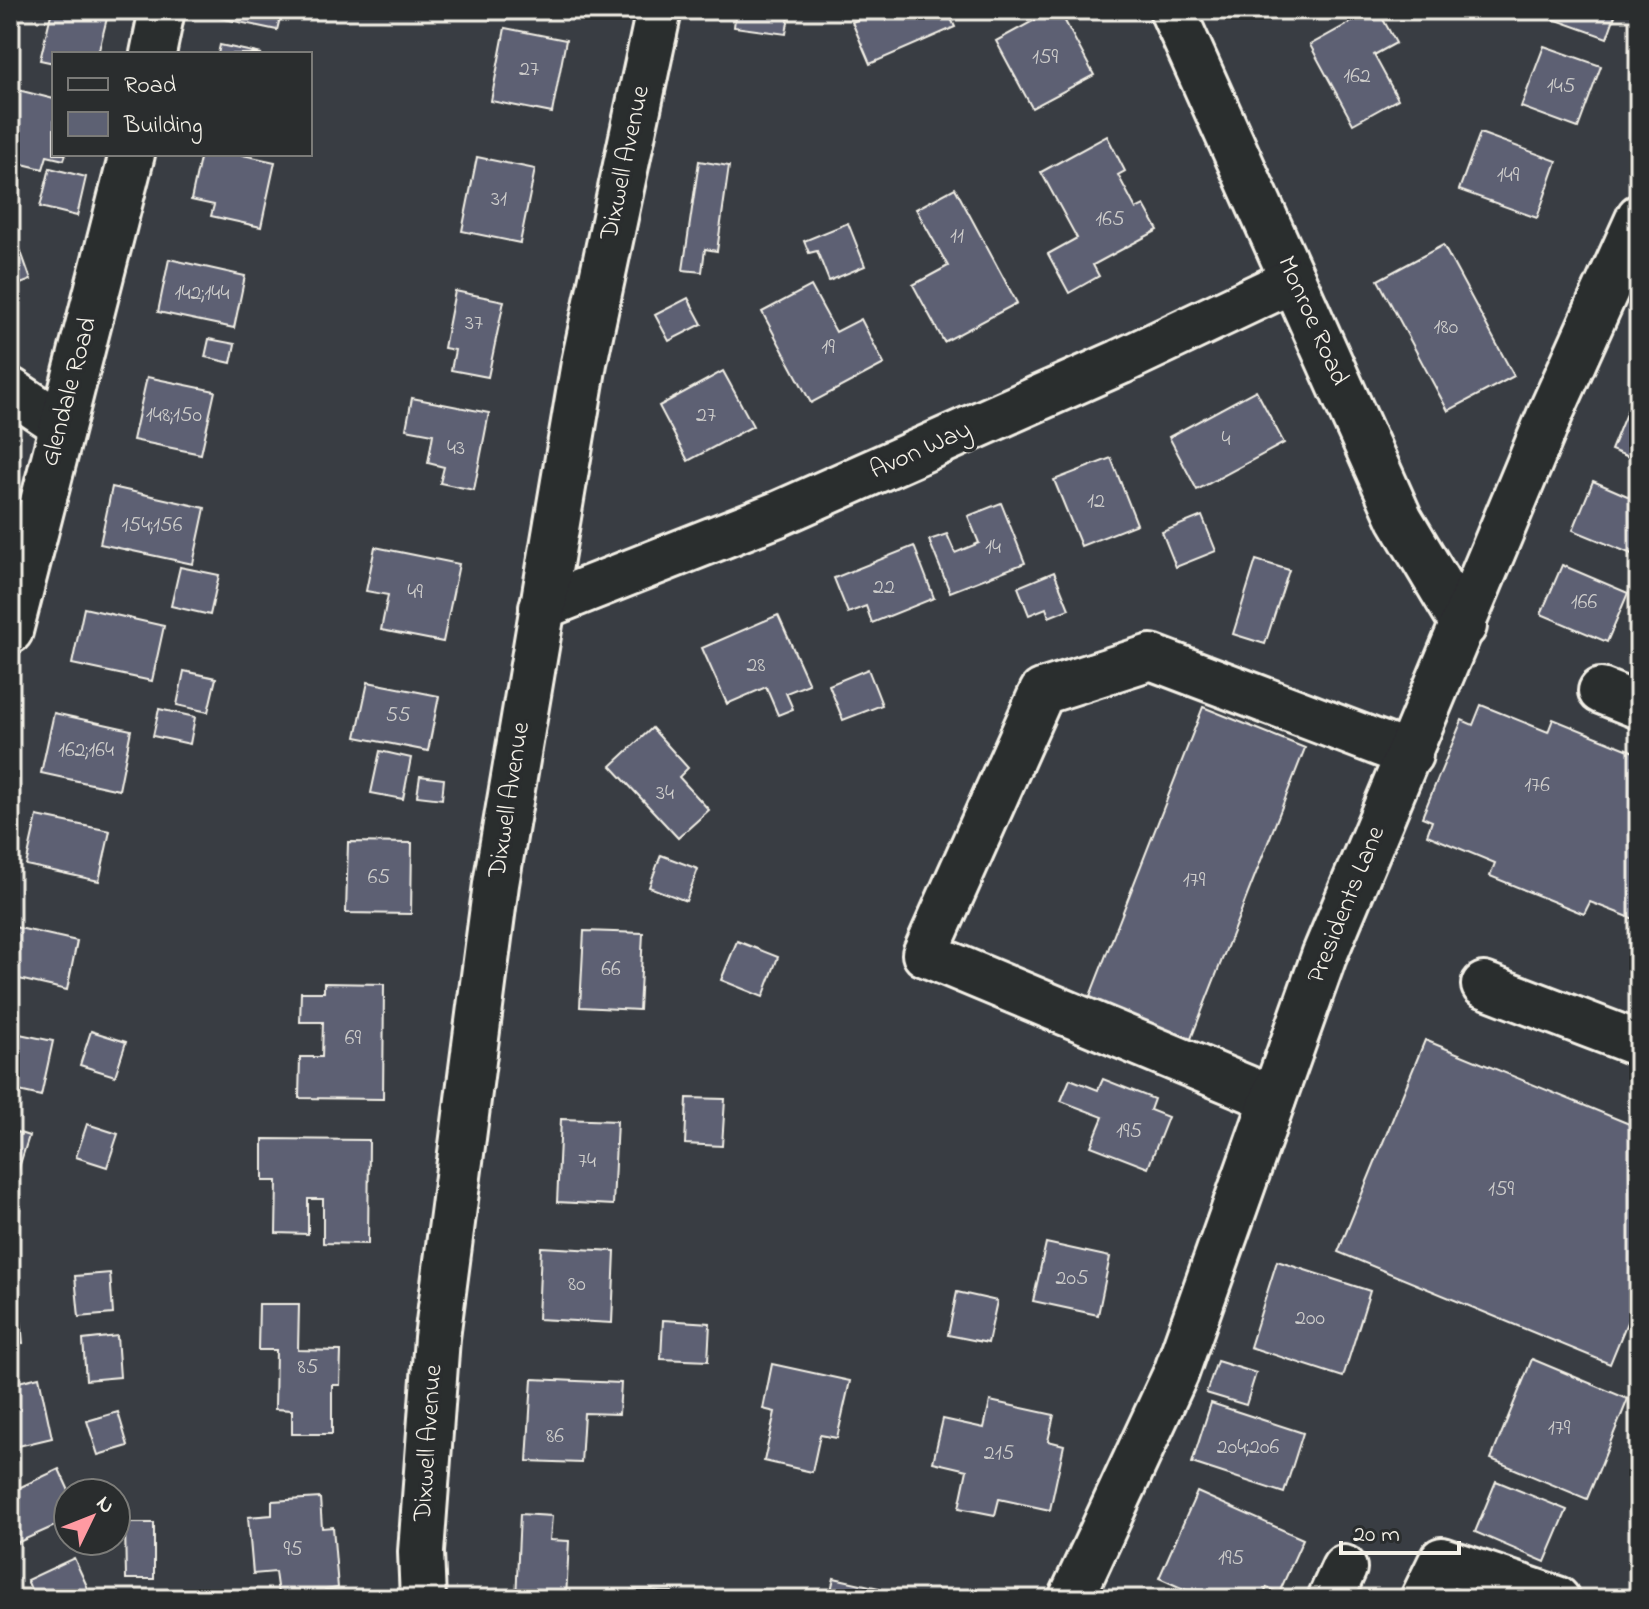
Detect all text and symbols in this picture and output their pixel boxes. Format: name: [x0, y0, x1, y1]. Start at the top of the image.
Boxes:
house number: 159: [1032, 42, 1058, 74]
legend: [52, 52, 312, 156]
house number: 27: [519, 54, 539, 86]
house number: 162: [1343, 61, 1371, 93]
text: Road: [124, 69, 177, 104]
house number: 145: [1547, 71, 1575, 103]
street label: Dixwell Avenue: [591, 82, 661, 245]
text: Building: [123, 109, 203, 144]
house number: 149: [1497, 160, 1520, 192]
house number: 31: [491, 184, 507, 216]
house number: 165: [1095, 204, 1125, 236]
house number: 11: [950, 221, 964, 253]
street label: Monroe Road: [1266, 250, 1358, 392]
house number: 142;144: [175, 278, 229, 310]
house number: 37: [465, 308, 483, 340]
house number: 180: [1434, 312, 1458, 344]
street label: Glendale Road: [32, 313, 108, 471]
house number: 19: [821, 332, 835, 364]
house number: 148;150: [146, 400, 202, 432]
house number: 27: [696, 400, 716, 432]
street label: Avon Way: [864, 412, 978, 490]
house number: 4: [1221, 424, 1231, 456]
house number: 43: [447, 433, 465, 465]
house number: 12: [1087, 486, 1105, 518]
house number: 154;156: [122, 510, 183, 542]
house number: 14: [985, 532, 1001, 564]
house number: 22: [873, 572, 895, 604]
house number: 49: [407, 577, 423, 609]
house number: 166: [1571, 587, 1597, 619]
house number: 28: [746, 650, 766, 682]
house number: 55: [385, 700, 411, 732]
street label: Dixwell Avenue: [479, 719, 541, 882]
house number: 162;164: [58, 735, 114, 767]
house number: 176: [1524, 770, 1550, 802]
house number: 34: [656, 778, 674, 810]
street label: Presidents Lane: [1298, 820, 1396, 989]
house number: 65: [368, 862, 390, 894]
house number: 179: [1183, 865, 1206, 897]
house number: 66: [601, 954, 621, 986]
house number: 69: [345, 1023, 362, 1055]
house number: 195: [1116, 1116, 1142, 1148]
house number: 74: [578, 1146, 596, 1178]
house number: 159: [1488, 1174, 1514, 1206]
house number: 205: [1055, 1263, 1089, 1295]
house number: 80: [568, 1269, 586, 1301]
house number: 200: [1295, 1303, 1325, 1335]
house number: 85: [298, 1352, 318, 1384]
street label: Dixwell Avenue: [404, 1363, 453, 1524]
house number: 179: [1548, 1413, 1571, 1445]
house number: 86: [546, 1421, 564, 1453]
house number: 204;206: [1217, 1432, 1280, 1464]
house number: 215: [984, 1438, 1014, 1470]
north arrow: [52, 1477, 132, 1557]
text: N: [88, 1489, 121, 1522]
scale bar: [1341, 1505, 1459, 1555]
text: 20 m: [1353, 1518, 1400, 1553]
house number: 95: [283, 1534, 303, 1566]
house number: 195: [1218, 1543, 1244, 1575]

